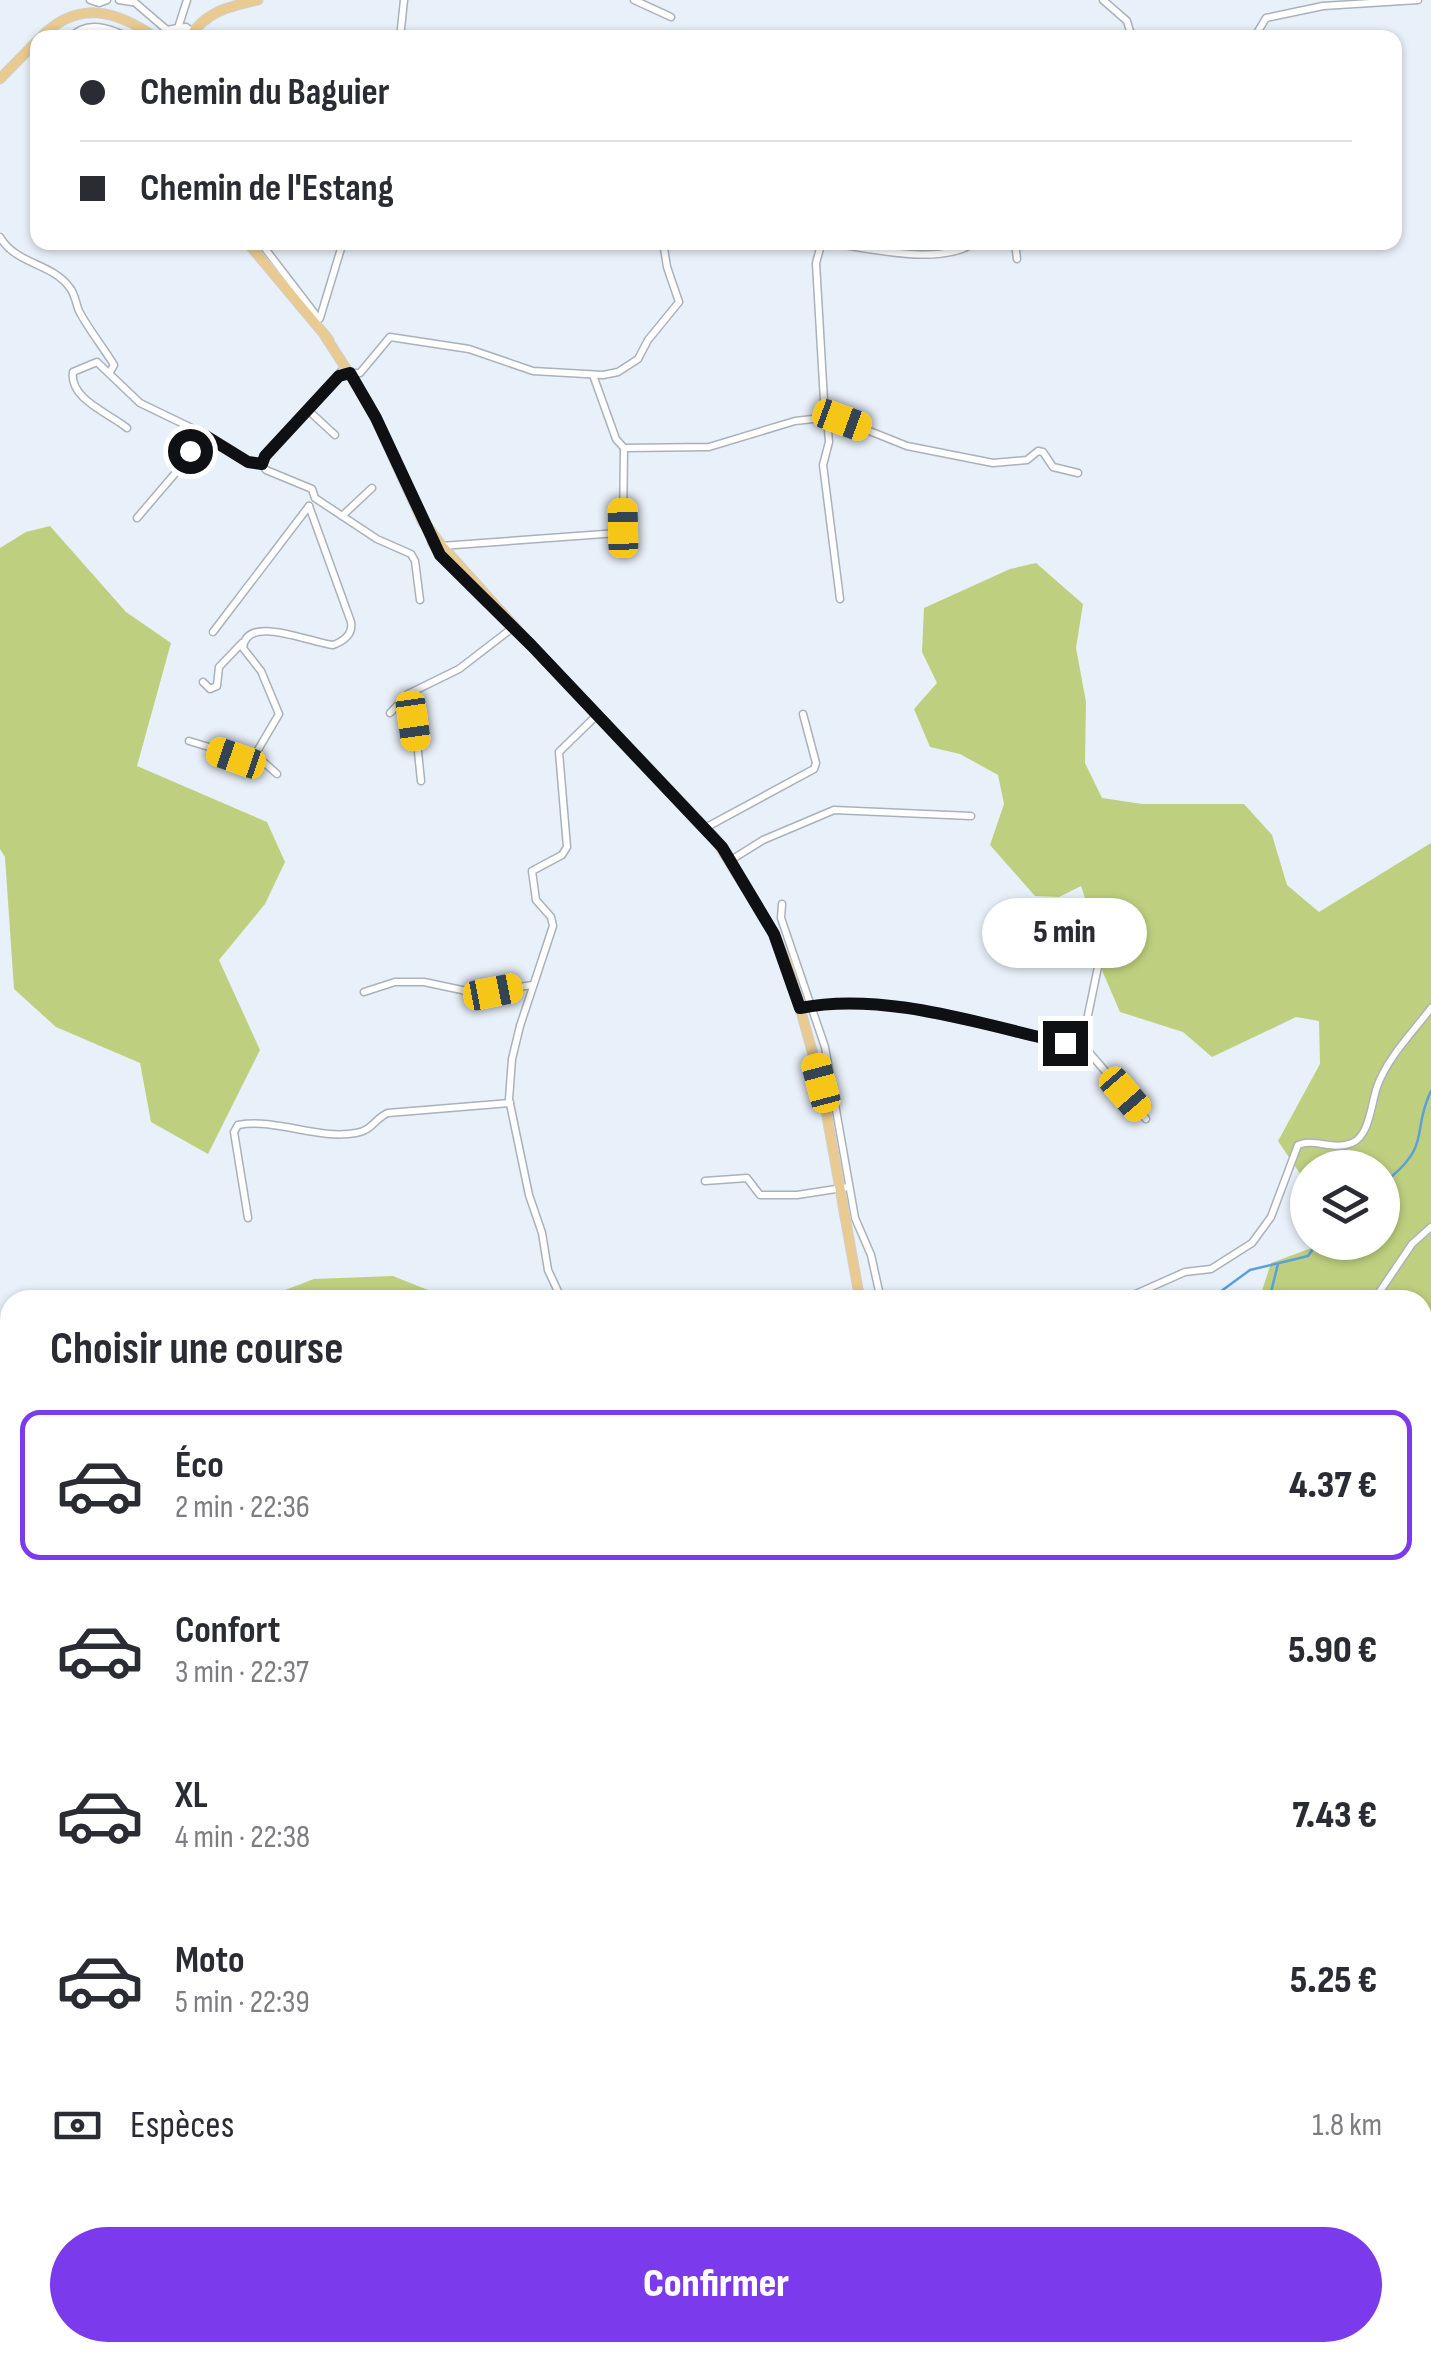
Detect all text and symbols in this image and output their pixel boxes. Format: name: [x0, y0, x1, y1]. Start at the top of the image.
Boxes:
text: Chemin du Baguier: [140, 70, 390, 115]
text: Chemin de l'Estang: [140, 166, 394, 211]
car: [809, 396, 875, 444]
route start: [168, 429, 213, 474]
car: [607, 498, 639, 558]
car: [394, 689, 432, 753]
car: [203, 734, 269, 782]
callout: 5 min: [982, 898, 1148, 968]
text: 5 min: [1033, 913, 1096, 952]
car: [461, 972, 525, 1012]
route end: [1043, 1021, 1088, 1066]
car: [799, 1050, 843, 1116]
car: [1094, 1062, 1156, 1126]
map controls: [1290, 1150, 1400, 1260]
button: layers: [1290, 1150, 1400, 1260]
text: Choisir une course: [50, 1322, 343, 1377]
icon: car: [55, 1440, 145, 1530]
text: Éco: [175, 1443, 224, 1488]
text: 4.37 €: [1289, 1463, 1377, 1508]
text: 2 min · 22:36: [175, 1488, 310, 1527]
icon: car: [55, 1605, 145, 1695]
text: Confort: [175, 1608, 280, 1653]
text: 5.90 €: [1288, 1628, 1377, 1673]
text: 3 min · 22:37: [175, 1653, 309, 1692]
icon: car: [55, 1770, 145, 1860]
text: XL: [175, 1773, 208, 1818]
text: 7.43 €: [1292, 1793, 1377, 1838]
text: 4 min · 22:38: [175, 1818, 310, 1857]
icon: car: [55, 1935, 145, 2025]
text: Moto: [175, 1938, 245, 1983]
text: 5.25 €: [1290, 1958, 1377, 2003]
text: 5 min · 22:39: [175, 1983, 310, 2022]
icon: cash: [50, 2098, 105, 2153]
text: Espèces: [130, 2103, 234, 2148]
text: 1.8 km: [1312, 2106, 1382, 2145]
button: Confirmer: [50, 2227, 1382, 2342]

